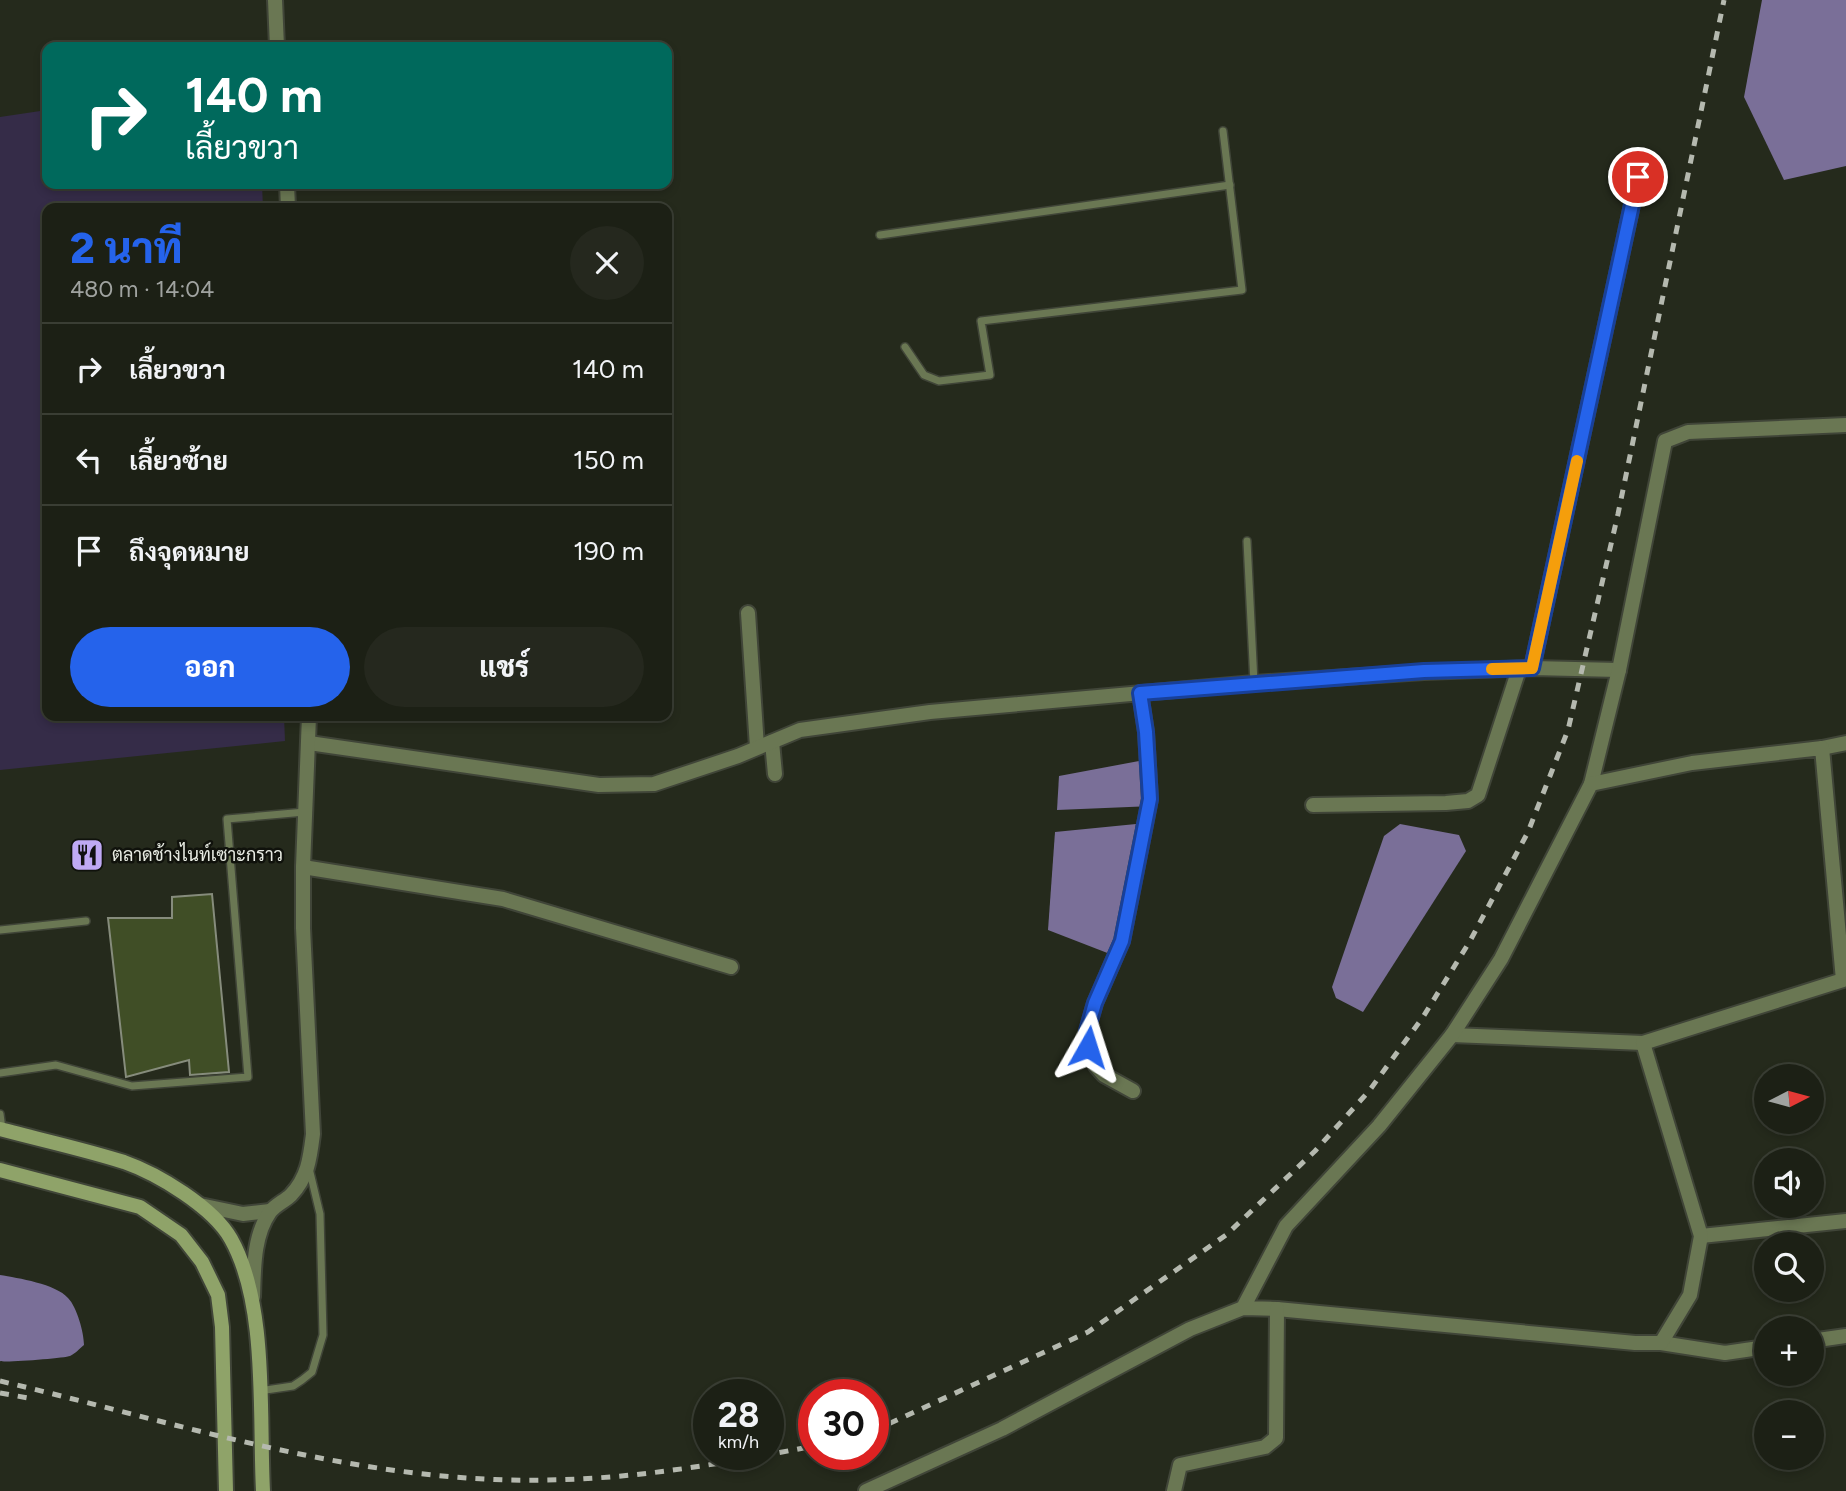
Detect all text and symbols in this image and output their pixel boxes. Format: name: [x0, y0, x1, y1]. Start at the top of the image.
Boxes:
text: 140 m: [185, 65, 323, 124]
icon: right: [70, 70, 161, 161]
text: เลี้ยวขวา: [185, 129, 299, 167]
pin: [1608, 147, 1668, 207]
icon: arrive: [1619, 158, 1657, 196]
text: 2 นาที: [70, 223, 183, 274]
button: close: [570, 226, 644, 300]
text: 480 m · 14:04: [70, 275, 214, 303]
icon: right: [70, 350, 108, 388]
text: 140 m: [572, 353, 644, 385]
text: เลี้ยวขวา: [129, 354, 226, 386]
icon: left: [70, 441, 108, 479]
text: 150 m: [573, 444, 644, 476]
text: เลี้ยวซ้าย: [129, 445, 228, 477]
icon: arrive: [70, 532, 108, 570]
text: 190 m: [573, 535, 644, 567]
text: ถึงจุดหมาย: [129, 536, 250, 568]
button: ออก: [70, 627, 350, 707]
button: แชร์: [364, 627, 644, 707]
restaurant icon: ตลาดช้างไนท์เซาะกราว: [68, 836, 106, 874]
place label: ตลาดช้างไนท์เซาะกราว: [112, 842, 283, 866]
position arrow: [1051, 1010, 1125, 1084]
north arrow: [1754, 1064, 1824, 1134]
map controls: [1754, 1064, 1824, 1470]
button: sound: [1754, 1148, 1824, 1218]
button: search: [1754, 1232, 1824, 1302]
button: +: [1754, 1316, 1824, 1386]
speed limit sign: 30: [798, 1379, 889, 1470]
text: 28: [718, 1394, 759, 1436]
button: −: [1754, 1400, 1824, 1470]
text: km/h: [718, 1431, 759, 1453]

